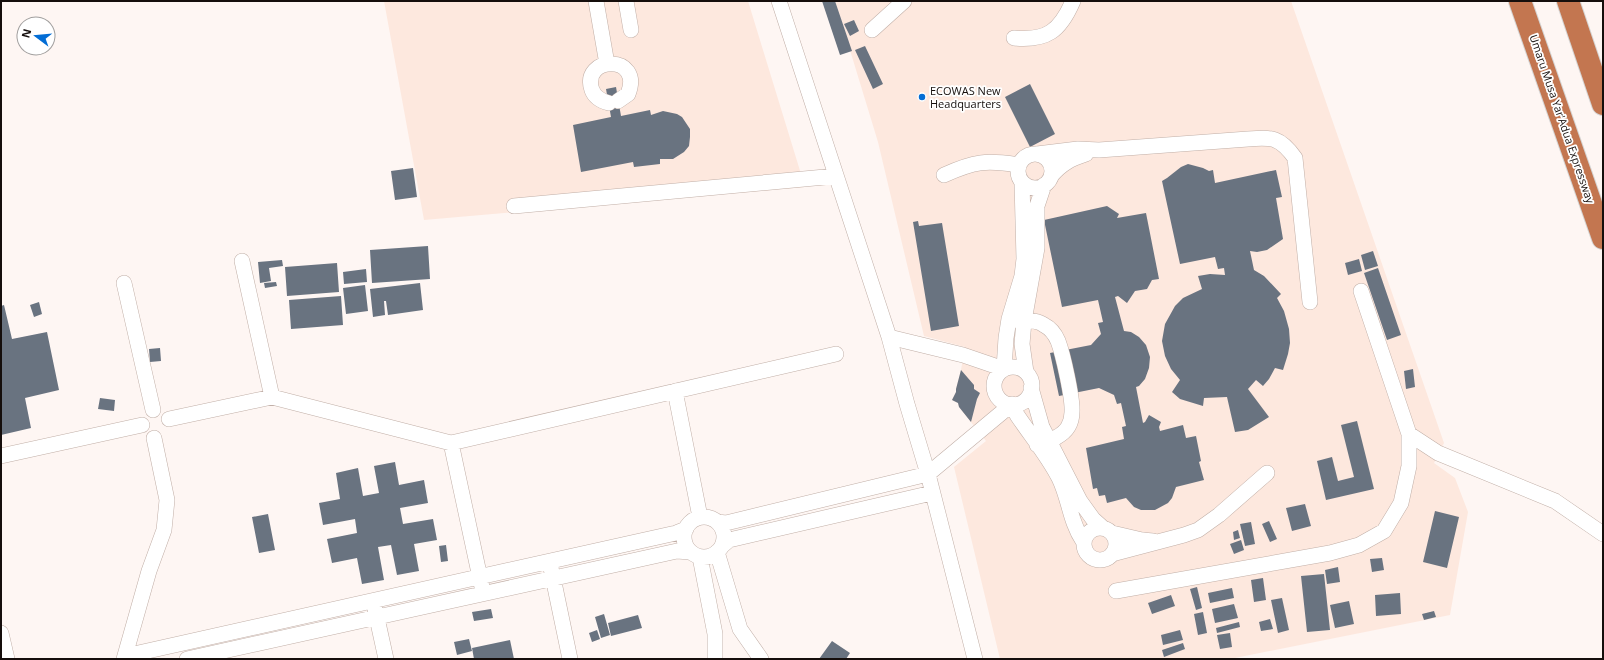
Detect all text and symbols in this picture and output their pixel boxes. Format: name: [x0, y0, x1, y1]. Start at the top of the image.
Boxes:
north arrow: [16, 16, 56, 56]
text: N: [17, 27, 34, 39]
street label: Umaru Musa Yar'Adua Expressway: [1526, 32, 1599, 206]
place label: ECOWAS New Headquarters: [930, 83, 1001, 111]
marker: ECOWAS New Headquarters: [917, 92, 927, 102]

